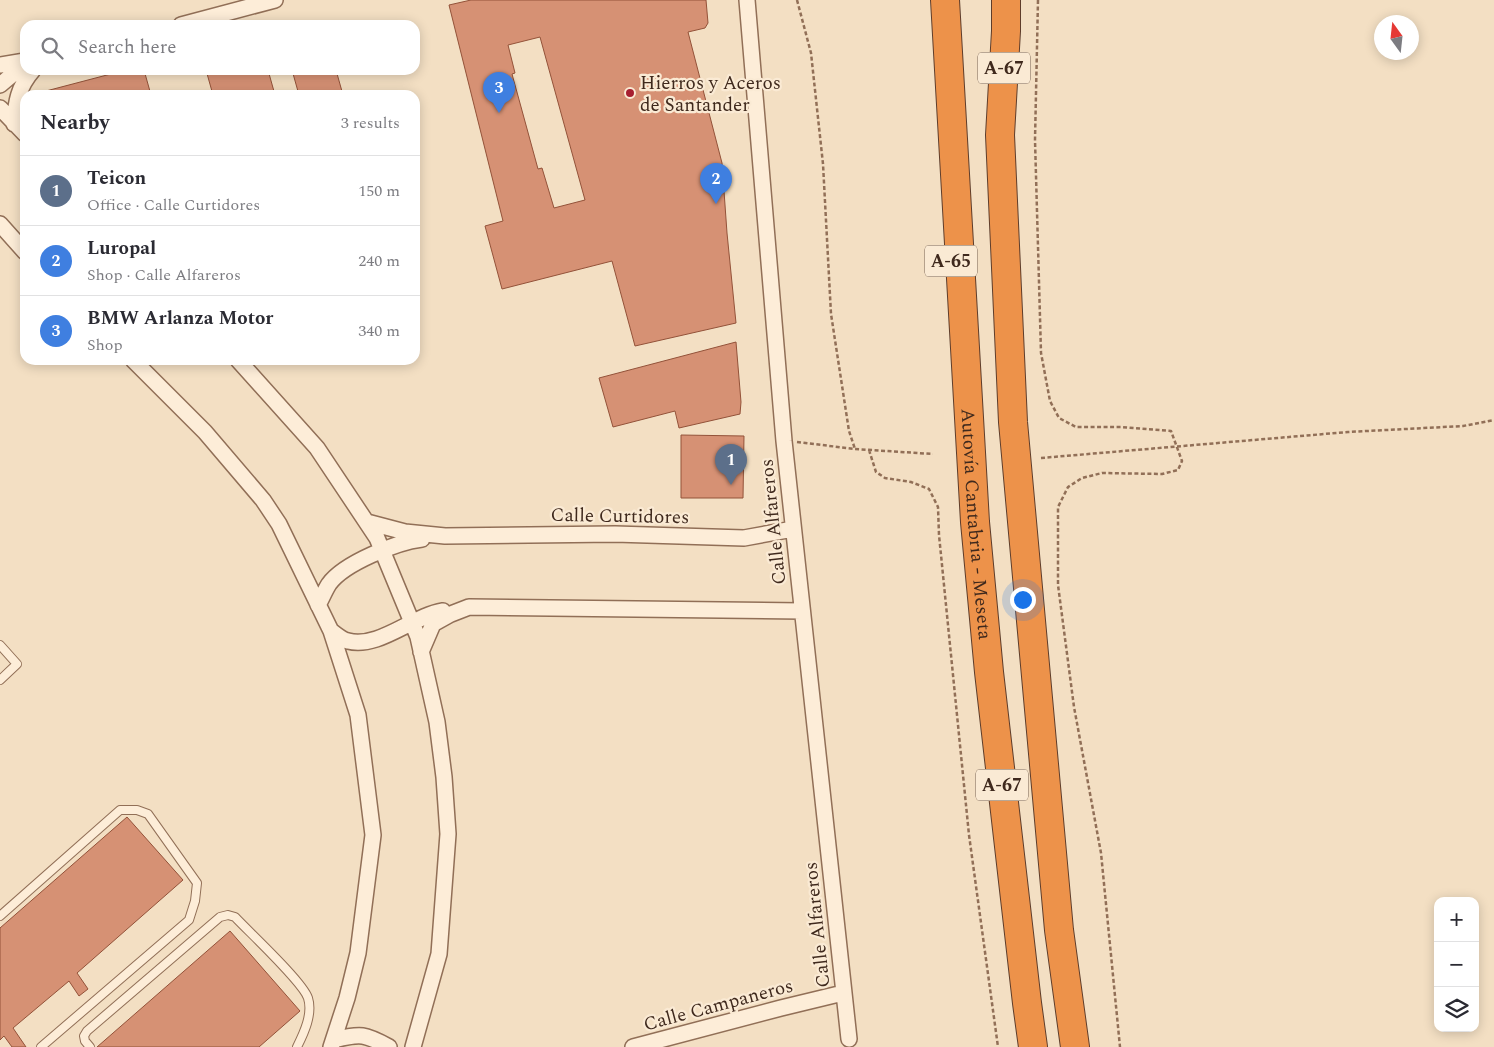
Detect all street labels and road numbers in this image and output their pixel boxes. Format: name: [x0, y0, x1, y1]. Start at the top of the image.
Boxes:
road number: A-67: [978, 52, 1030, 84]
road number: A-65: [925, 246, 977, 276]
street label: Autovía Cantabria - Meseta: [952, 408, 999, 642]
street label: Calle Alfareros: [752, 458, 795, 586]
street label: Calle Curtidores: [550, 501, 690, 532]
road number: A-67: [976, 770, 1028, 800]
street label: Calle Alfareros: [796, 861, 839, 989]
street label: Calle Campaneros: [640, 972, 797, 1039]

